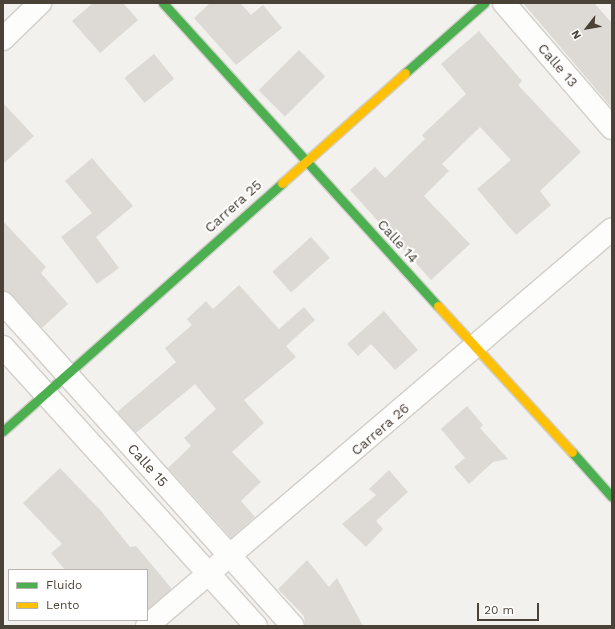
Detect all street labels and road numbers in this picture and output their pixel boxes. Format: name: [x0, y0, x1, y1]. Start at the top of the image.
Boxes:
street label: Calle 13: [534, 40, 582, 90]
street label: Carrera 25: [201, 176, 265, 236]
street label: Calle 14: [374, 216, 422, 266]
street label: Carrera 26: [347, 399, 413, 459]
street label: Calle 15: [124, 440, 172, 490]

